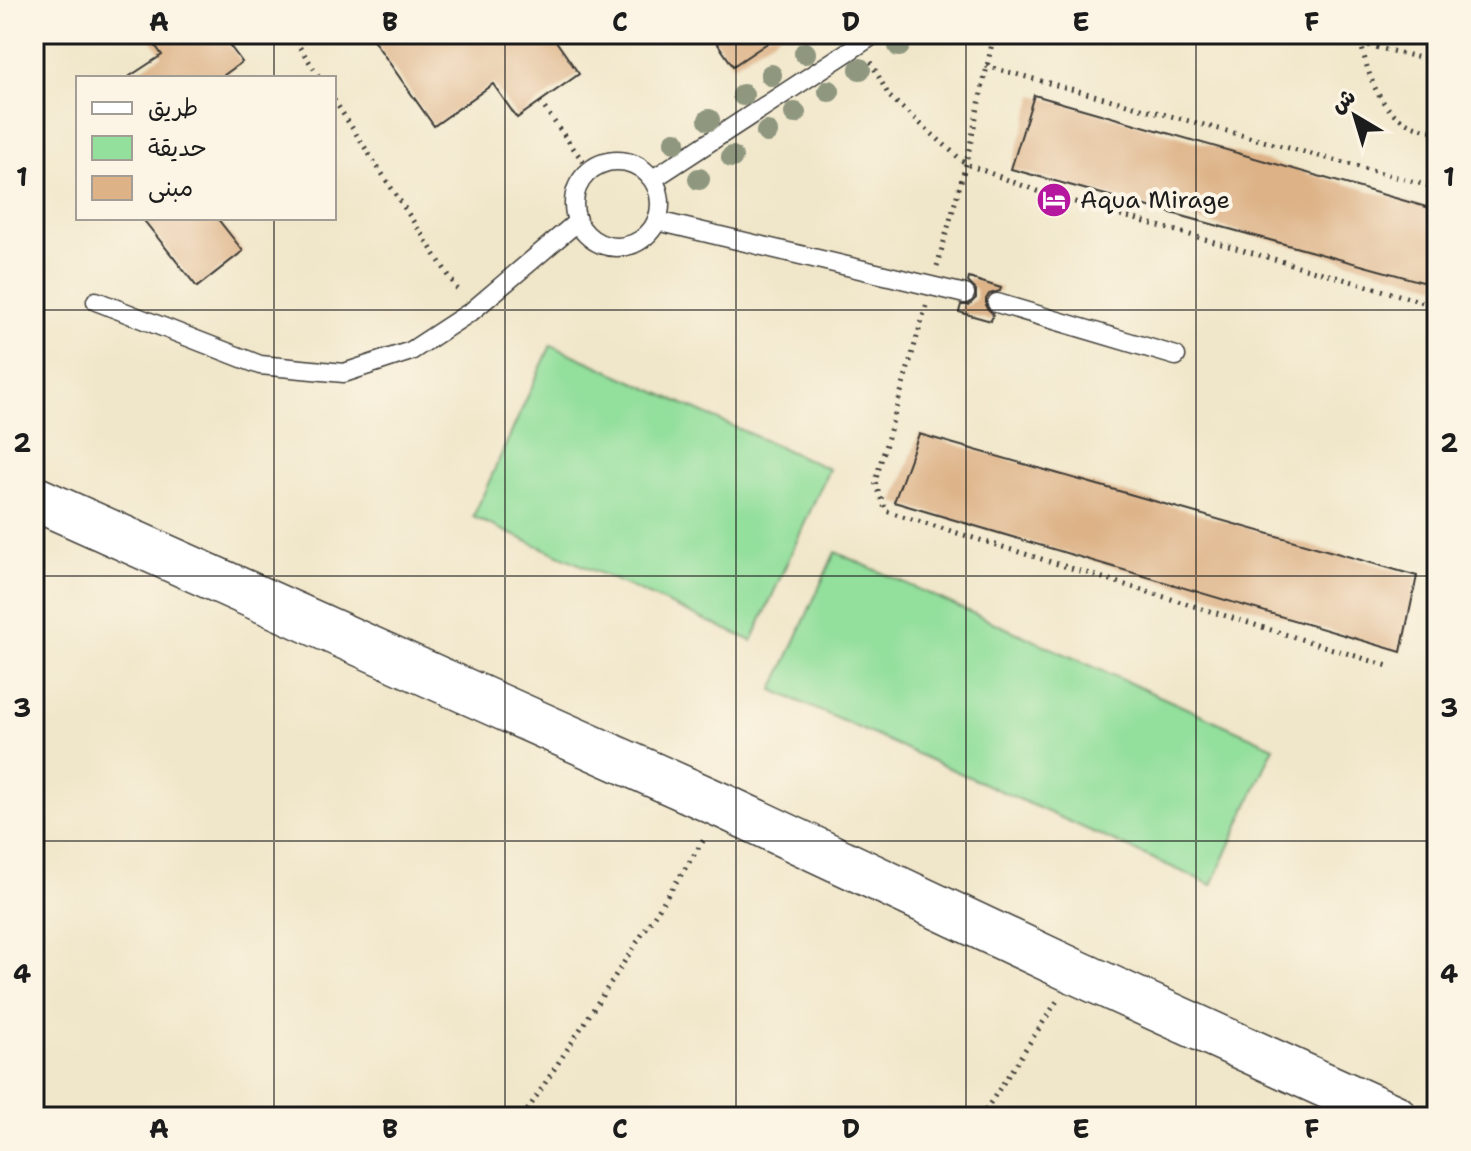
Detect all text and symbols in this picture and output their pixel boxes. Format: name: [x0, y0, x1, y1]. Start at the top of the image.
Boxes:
text: A: [149, 4, 169, 39]
text: B: [382, 4, 398, 39]
text: C: [612, 4, 628, 39]
text: D: [842, 4, 860, 39]
text: E: [1072, 4, 1090, 39]
text: F: [1304, 4, 1320, 39]
legend: [76, 76, 336, 220]
north arrow: [1315, 76, 1395, 156]
text: ش: [1325, 82, 1361, 120]
text: طريق: [148, 92, 198, 124]
text: حديقة: [148, 132, 207, 164]
text: 1: [16, 159, 28, 194]
text: 1: [1443, 159, 1455, 194]
text: مبنى: [148, 172, 193, 204]
hotel icon: Aqua Mirage: [1035, 181, 1073, 219]
place label: Aqua Mirage: [1080, 184, 1230, 216]
text: 2: [13, 425, 31, 460]
text: 2: [1440, 425, 1458, 460]
text: 3: [13, 690, 31, 725]
text: 3: [1440, 690, 1458, 725]
text: 4: [13, 956, 31, 991]
text: 4: [1440, 956, 1458, 991]
text: A: [149, 1111, 169, 1146]
text: B: [382, 1111, 398, 1146]
text: C: [612, 1111, 628, 1146]
text: D: [842, 1111, 860, 1146]
text: E: [1072, 1111, 1090, 1146]
text: F: [1304, 1111, 1320, 1146]

